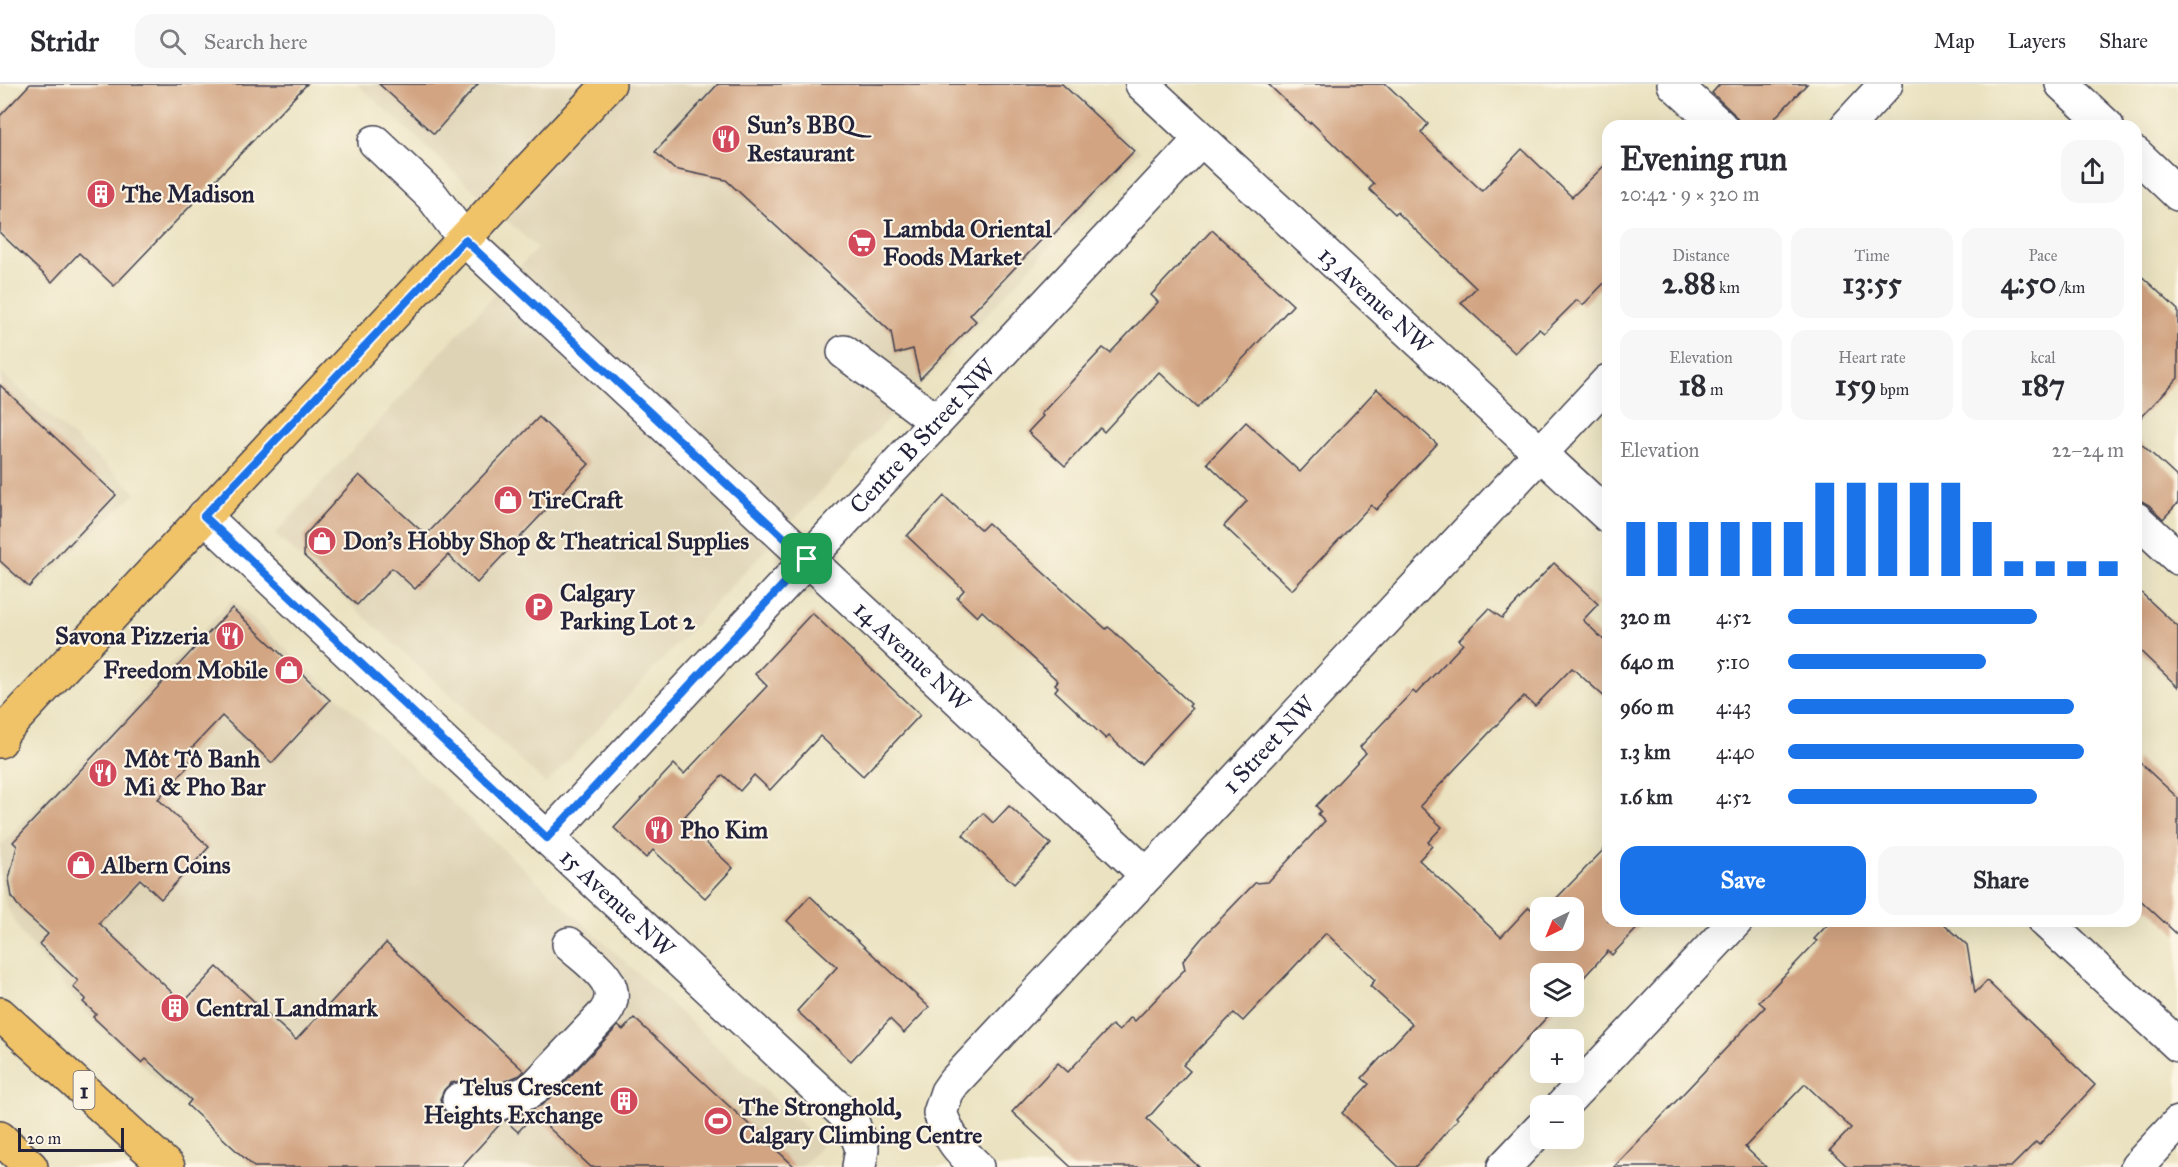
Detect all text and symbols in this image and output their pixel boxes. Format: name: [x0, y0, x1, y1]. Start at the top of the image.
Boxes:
search box: [135, 14, 555, 68]
text: Stridr: [30, 24, 99, 59]
icon: search: [156, 25, 189, 58]
text: Search here: [204, 28, 308, 55]
text: Map: [1934, 28, 1975, 54]
text: Layers: [2008, 28, 2066, 54]
text: Share: [2099, 28, 2148, 54]
place label: Sun's BBQ Restaurant: [747, 110, 872, 168]
restaurant icon: Sun's BBQ Restaurant: [710, 123, 742, 155]
text: Evening run: [1620, 139, 1787, 179]
button: share: [2061, 140, 2124, 203]
building icon: The Madison: [85, 178, 117, 210]
place label: The Madison: [121, 179, 254, 209]
text: 20:42 · 9 × 320 m: [1620, 182, 1760, 206]
place label: Lambda Oriental Foods Market: [883, 214, 1052, 272]
supermarket icon: Lambda Oriental Foods Market: [846, 227, 878, 259]
street label: 13 Avenue NW: [1312, 240, 1439, 361]
text: Distance: [1672, 246, 1730, 265]
text: Time: [1854, 246, 1890, 265]
text: Pace: [2028, 246, 2058, 265]
text: 2.88: [1662, 265, 1716, 301]
text: 13:55: [1842, 265, 1902, 301]
text: 4:50: [2001, 265, 2057, 301]
text: km: [1716, 278, 1740, 297]
text: /km: [2057, 278, 2085, 297]
text: Elevation: [1669, 348, 1733, 367]
text: Heart rate: [1838, 348, 1906, 367]
text: kcal: [2030, 348, 2056, 367]
street label: Centre B Street NW: [843, 352, 1003, 520]
text: 18: [1679, 367, 1706, 403]
text: 159: [1835, 367, 1877, 403]
text: 187: [2021, 367, 2065, 403]
text: m: [1706, 380, 1723, 399]
text: bpm: [1877, 380, 1909, 399]
text: Elevation: [1620, 438, 1699, 462]
text: 22–24 m: [2052, 438, 2124, 462]
shop icon: TireCraft: [492, 484, 524, 516]
place label: TireCraft: [528, 485, 623, 515]
shop icon: Don's Hobby Shop & Theatrical Supplies: [306, 525, 338, 557]
place label: Don's Hobby Shop & Theatrical Supplies: [343, 526, 749, 556]
pin: [781, 533, 832, 584]
icon: arrive: [790, 542, 823, 575]
place label: Calgary Parking Lot 2: [560, 578, 696, 636]
parking icon: Calgary Parking Lot 2: [523, 591, 555, 623]
street label: 14 Avenue NW: [847, 594, 977, 718]
text: 320 m: [1620, 605, 1671, 629]
text: 4:52: [1716, 605, 1751, 629]
restaurant icon: Savona Pizzeria: [214, 620, 246, 652]
place label: Savona Pizzeria: [55, 621, 210, 651]
text: 640 m: [1620, 650, 1674, 674]
text: 5:10: [1716, 650, 1750, 674]
shop icon: Freedom Mobile: [273, 654, 305, 686]
place label: Freedom Mobile: [103, 655, 268, 685]
street label: 1 Street NW: [1216, 689, 1322, 800]
text: 960 m: [1620, 695, 1674, 719]
text: 4:43: [1716, 695, 1751, 719]
text: 1.3 km: [1620, 740, 1670, 764]
text: 4:40: [1716, 740, 1755, 764]
place label: Môt Tô Banh Mi & Pho Bar: [124, 744, 266, 802]
restaurant icon: Môt Tô Banh Mi & Pho Bar: [87, 757, 119, 789]
text: 1.6 km: [1620, 785, 1673, 809]
text: 4:52: [1716, 785, 1751, 809]
restaurant icon: Pho Kim: [643, 814, 675, 846]
place label: Pho Kim: [680, 815, 769, 845]
street label: 15 Avenue NW: [553, 842, 682, 964]
button: Save: [1620, 846, 1866, 915]
button: Share: [1878, 846, 2124, 915]
shop icon: Albern Coins: [65, 849, 97, 881]
place label: Albern Coins: [100, 850, 231, 880]
north arrow: [1530, 897, 1584, 951]
map controls: [1530, 897, 1584, 1149]
button: layers: [1530, 963, 1584, 1017]
building icon: Central Landmark: [159, 992, 191, 1024]
place label: Central Landmark: [196, 993, 379, 1023]
button: +: [1530, 1029, 1584, 1083]
road number: 1: [74, 1071, 94, 1109]
place label: Telus Crescent Heights Exchange: [424, 1072, 603, 1130]
building icon: Telus Crescent Heights Exchange: [608, 1085, 640, 1117]
place label: The Stronghold, Calgary Climbing Centre: [738, 1092, 982, 1150]
button: −: [1530, 1095, 1584, 1149]
sports icon: The Stronghold, Calgary Climbing Centre: [702, 1105, 734, 1137]
scale bar: [18, 1125, 124, 1152]
text: 20 m: [27, 1129, 61, 1148]

